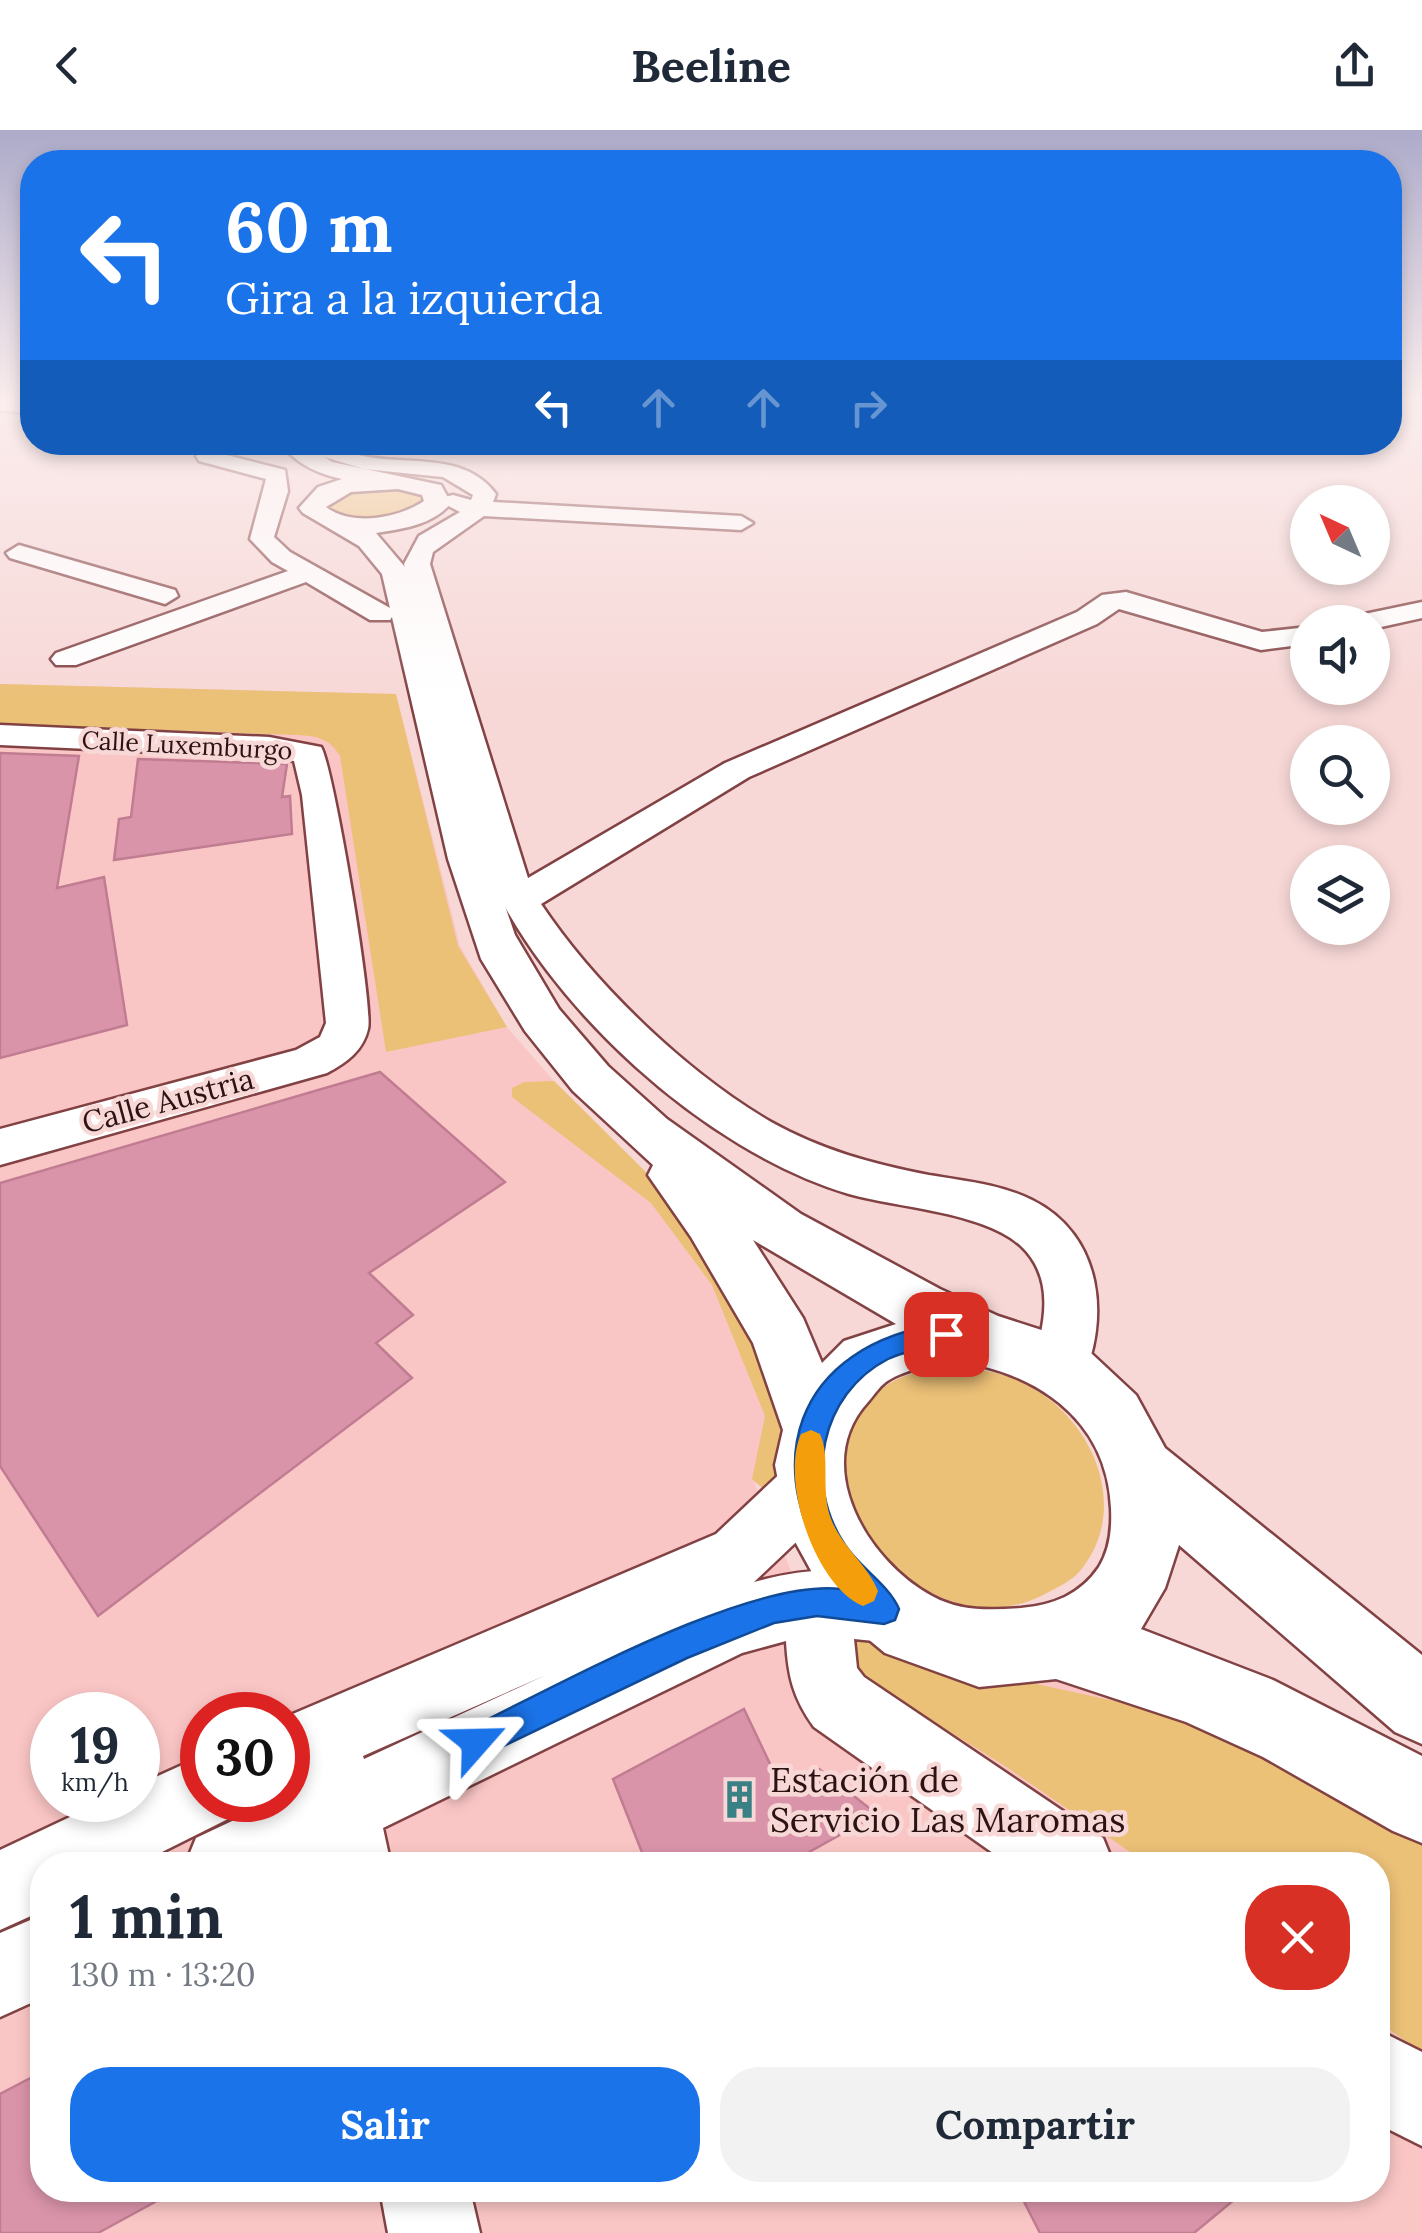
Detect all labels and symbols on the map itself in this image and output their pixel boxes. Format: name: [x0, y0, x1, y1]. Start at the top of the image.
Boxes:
north arrow: [1290, 485, 1390, 585]
street label: Calle Luxemburgo: [81, 724, 293, 766]
street label: Calle Austria: [78, 1059, 258, 1141]
pin: [904, 1292, 989, 1377]
position arrow: [424, 1690, 528, 1794]
speed limit sign: 30: [180, 1692, 310, 1822]
place label: Estación de Servicio Las Maromas: [770, 1757, 1125, 1842]
building icon: Estación de Servicio Las Maromas: [719, 1779, 761, 1821]

